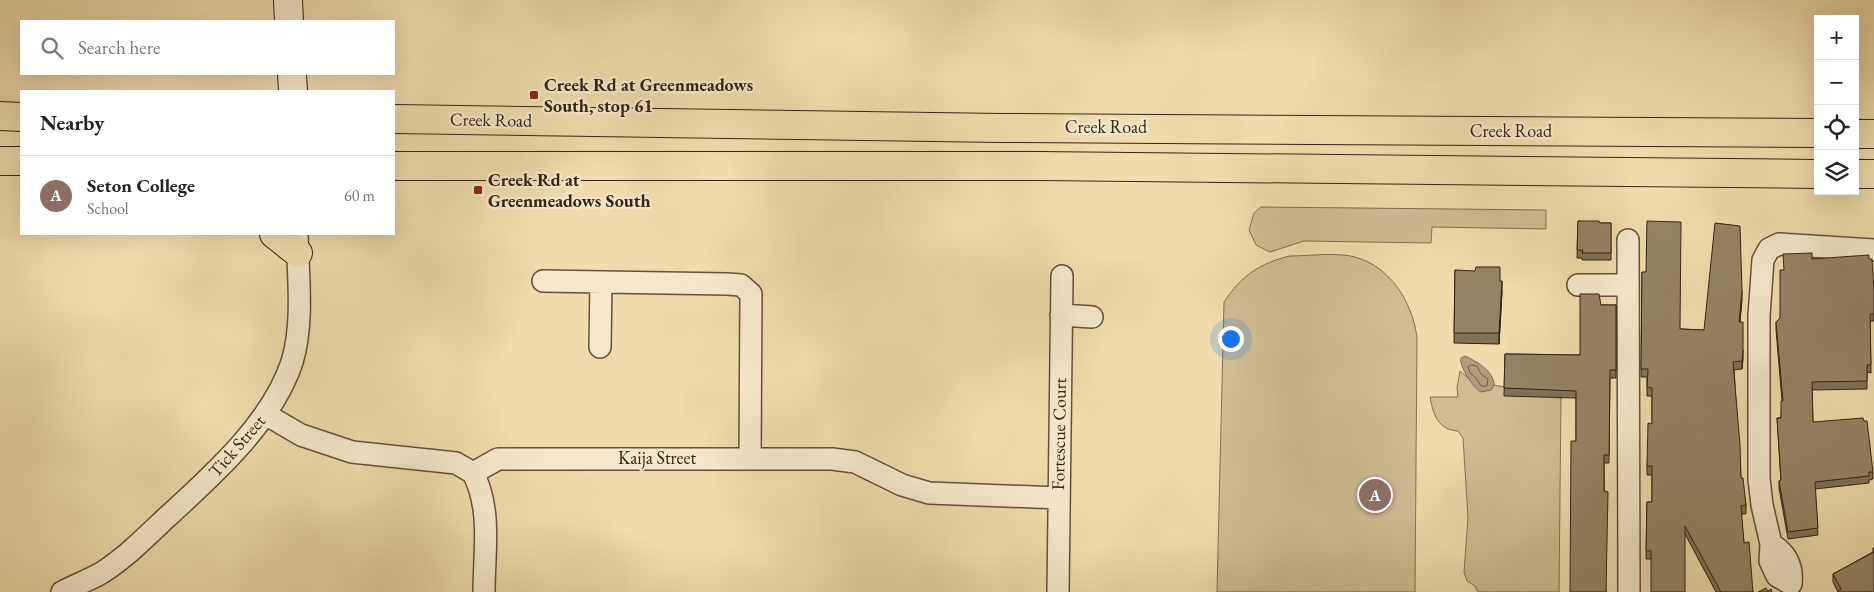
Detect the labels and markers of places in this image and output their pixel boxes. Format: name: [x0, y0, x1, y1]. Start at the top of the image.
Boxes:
place label: Creek Rd at Greenmeadows South, stop 61: [544, 73, 753, 117]
marker: Creek Rd at Greenmeadows South, stop 61: [528, 89, 540, 101]
place label: Creek Rd at Greenmeadows South: [488, 168, 651, 212]
marker: Creek Rd at Greenmeadows South: [472, 184, 484, 196]
pin: A: [1359, 476, 1391, 514]

